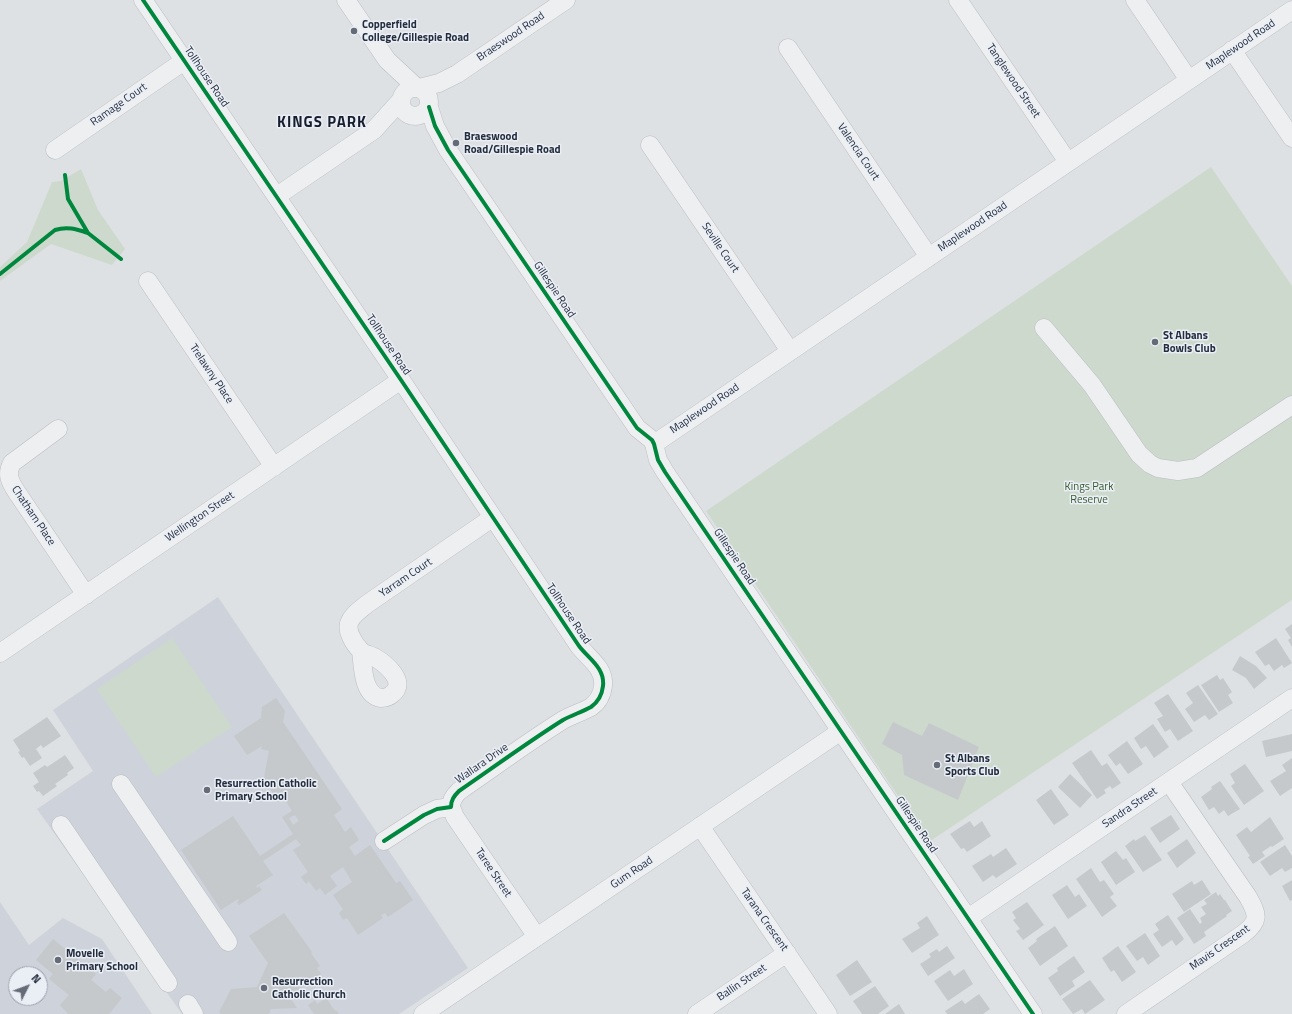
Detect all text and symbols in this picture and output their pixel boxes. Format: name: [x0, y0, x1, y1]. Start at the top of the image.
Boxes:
street label: Braeswood Road: [475, 10, 547, 64]
street label: Maplewood Road: [1204, 17, 1278, 73]
place label: Copperfield College/Gillespie Road: [362, 18, 469, 44]
marker: Copperfield College/Gillespie Road: [349, 26, 359, 36]
street label: Tanglewood Street: [983, 41, 1043, 121]
street label: Tollhouse Road: [181, 44, 231, 110]
street label: Ramage Court: [88, 81, 150, 129]
district label: KINGS PARK: [277, 114, 367, 132]
street label: Valencia Court: [834, 121, 882, 183]
place label: Braeswood Road/Gillespie Road: [464, 130, 561, 156]
marker: Braeswood Road/Gillespie Road: [451, 138, 461, 148]
street label: Maplewood Road: [936, 199, 1010, 255]
street label: Seville Court: [698, 221, 742, 275]
street label: Gillespie Road: [530, 259, 578, 321]
street label: Tollhouse Road: [363, 312, 413, 378]
place label: St Albans Bowls Club: [1163, 329, 1216, 355]
marker: St Albans Bowls Club: [1150, 337, 1160, 347]
street label: Trelawny Place: [186, 342, 236, 406]
street label: Maplewood Road: [668, 381, 742, 437]
park label: Kings Park Reserve: [1065, 480, 1113, 506]
street label: Chatham Place: [8, 484, 58, 548]
street label: Wellington Street: [163, 489, 237, 545]
street label: Gillespie Road: [710, 526, 758, 588]
street label: Yarram Court: [377, 556, 435, 600]
street label: Tollhouse Road: [543, 581, 593, 647]
street label: Wallara Drive: [453, 741, 511, 787]
place label: St Albans Sports Club: [945, 752, 1000, 778]
marker: St Albans Sports Club: [932, 760, 942, 770]
place label: Resurrection Catholic Primary School: [215, 777, 317, 803]
marker: Resurrection Catholic Primary School: [202, 785, 212, 795]
street label: Sandra Street: [1100, 785, 1160, 831]
street label: Gillespie Road: [892, 794, 940, 856]
street label: Taree Street: [472, 846, 514, 900]
street label: Gum Road: [608, 854, 656, 892]
street label: Tarana Crescent: [737, 886, 791, 954]
street label: Mavis Crescent: [1187, 922, 1253, 974]
place label: Movelle Primary School: [66, 947, 138, 973]
marker: Movelle Primary School: [53, 955, 63, 965]
street label: Ballin Street: [715, 962, 769, 1004]
north arrow: [8, 966, 48, 1006]
text: N: [28, 970, 45, 987]
place label: Resurrection Catholic Church: [272, 975, 346, 1001]
marker: Resurrection Catholic Church: [259, 983, 269, 993]

